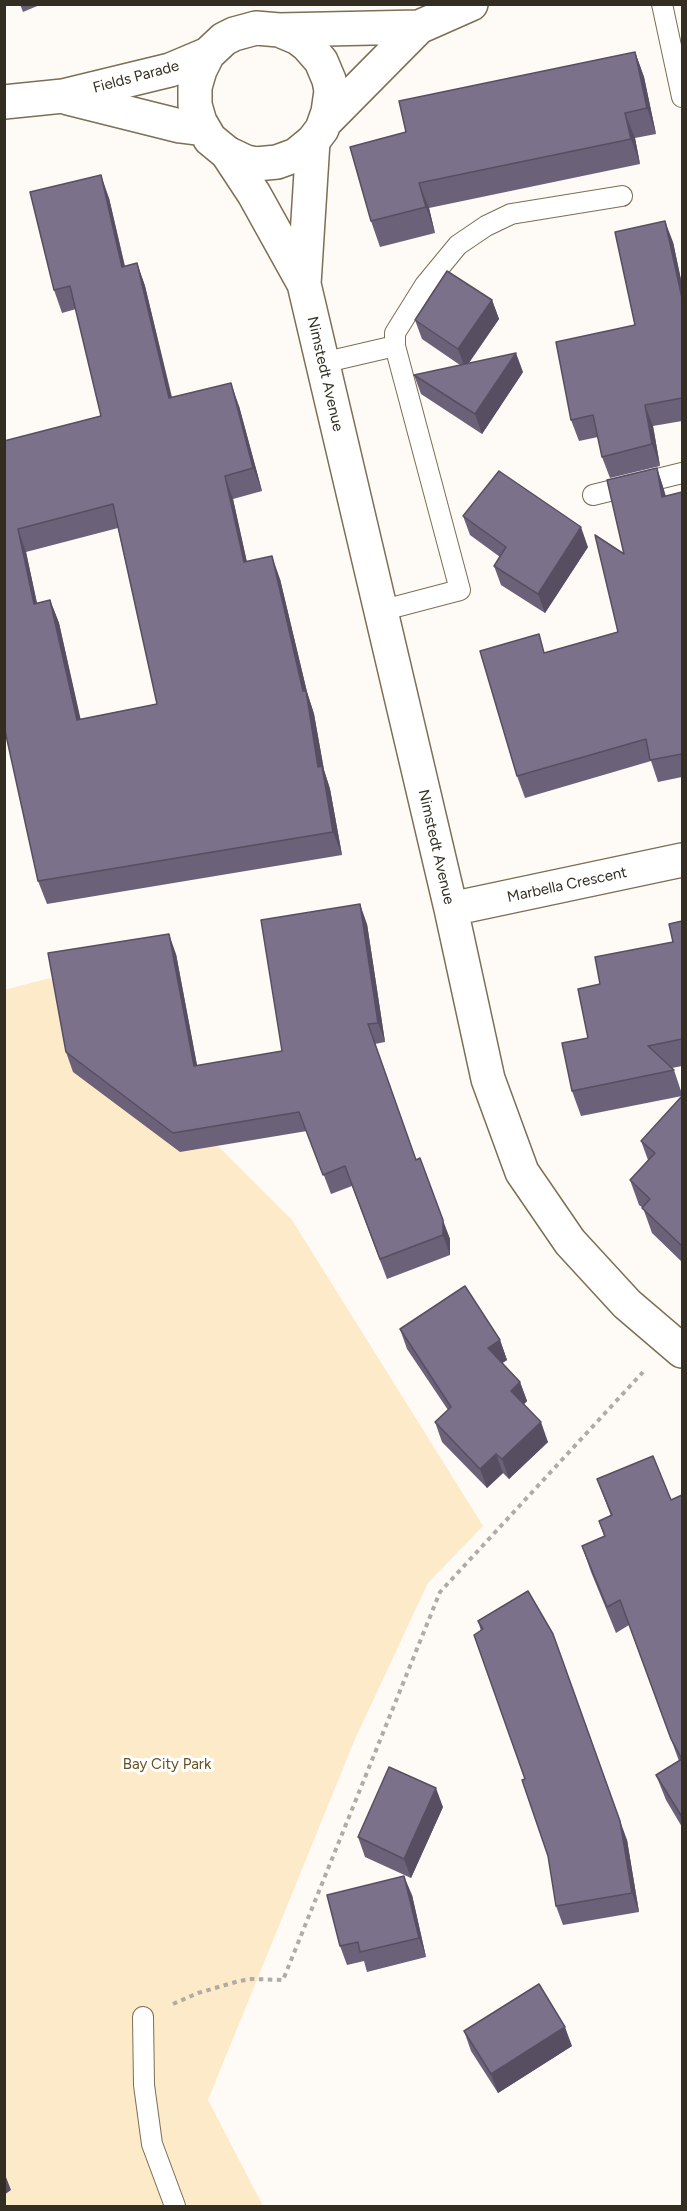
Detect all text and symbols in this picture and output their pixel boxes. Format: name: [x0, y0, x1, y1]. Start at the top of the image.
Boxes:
street label: Fields Parade: [91, 57, 181, 97]
street label: Nimstedt Avenue: [303, 315, 347, 433]
street label: Nimstedt Avenue: [414, 788, 458, 906]
street label: Marbella Crescent: [506, 864, 628, 906]
park label: Bay City Park: [123, 1756, 211, 1774]

